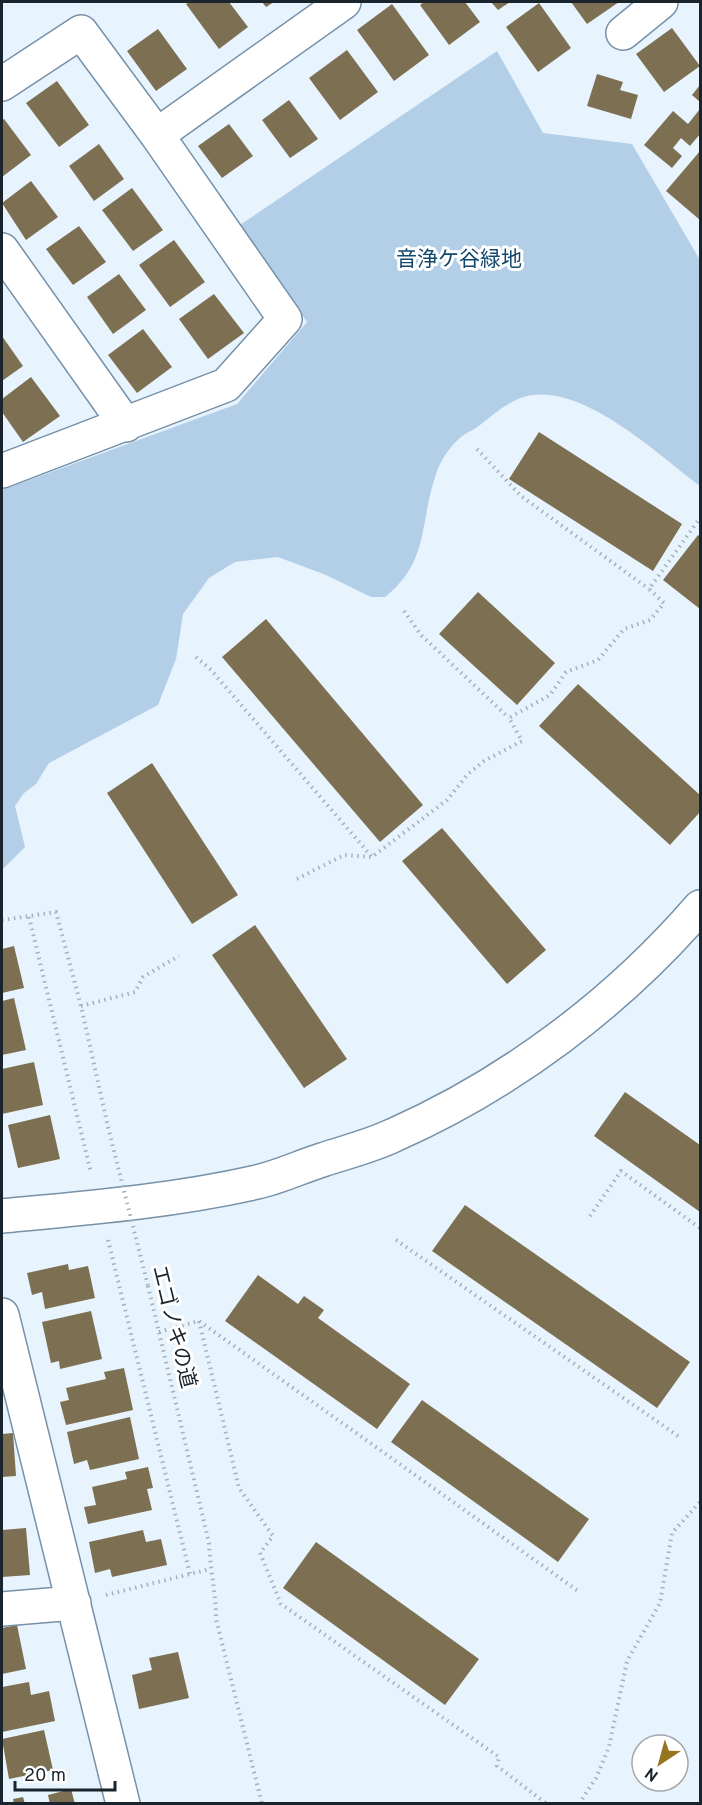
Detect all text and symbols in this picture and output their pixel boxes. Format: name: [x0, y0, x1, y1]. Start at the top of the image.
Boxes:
park label: 音浄ケ谷緑地: [396, 247, 522, 274]
street label: エゴノキの道: [145, 1263, 201, 1391]
north arrow: [630, 1733, 690, 1793]
scale bar: [15, 1754, 116, 1792]
text: N: [642, 1762, 663, 1785]
text: 20 m: [24, 1765, 66, 1788]

